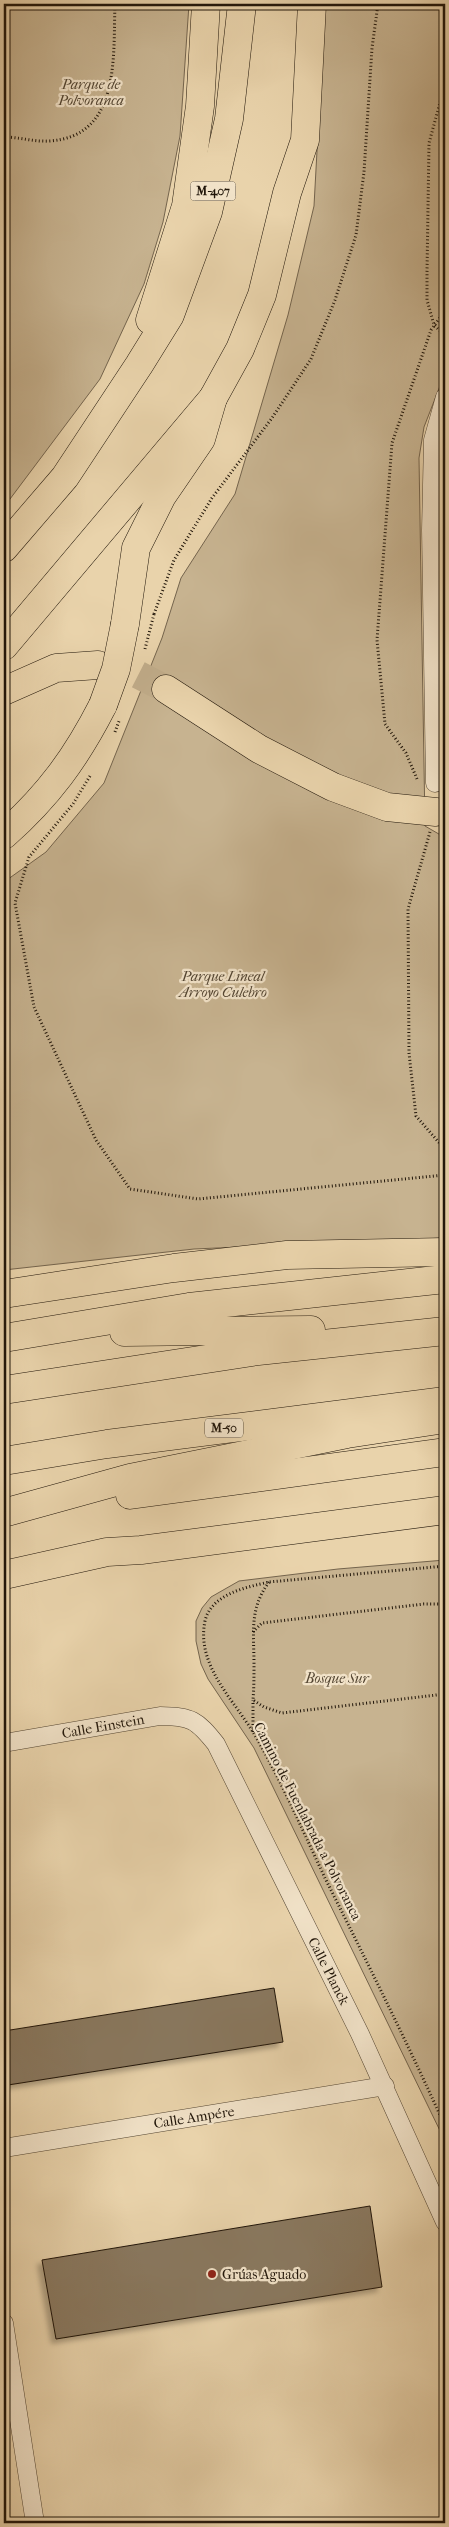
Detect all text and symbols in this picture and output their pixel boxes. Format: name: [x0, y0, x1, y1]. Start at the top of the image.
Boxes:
park label: Parque de Polvoranca: [57, 76, 124, 109]
road number: M-407: [190, 182, 236, 200]
park label: Parque Lineal Arroyo Culebro: [177, 968, 267, 1001]
road number: M-50: [205, 1419, 243, 1438]
park label: Bosque Sur: [304, 1670, 370, 1687]
street label: Calle Einstein: [60, 1711, 146, 1742]
street label: Camino de Fuenlabrada a Polvoranca: [250, 1719, 365, 1924]
street label: Calle Planck: [304, 1935, 353, 2009]
street label: Calle Ampére: [152, 2103, 236, 2132]
place label: Grúas Aguado: [222, 2266, 306, 2283]
marker: Grúas Aguado: [206, 2268, 218, 2280]

